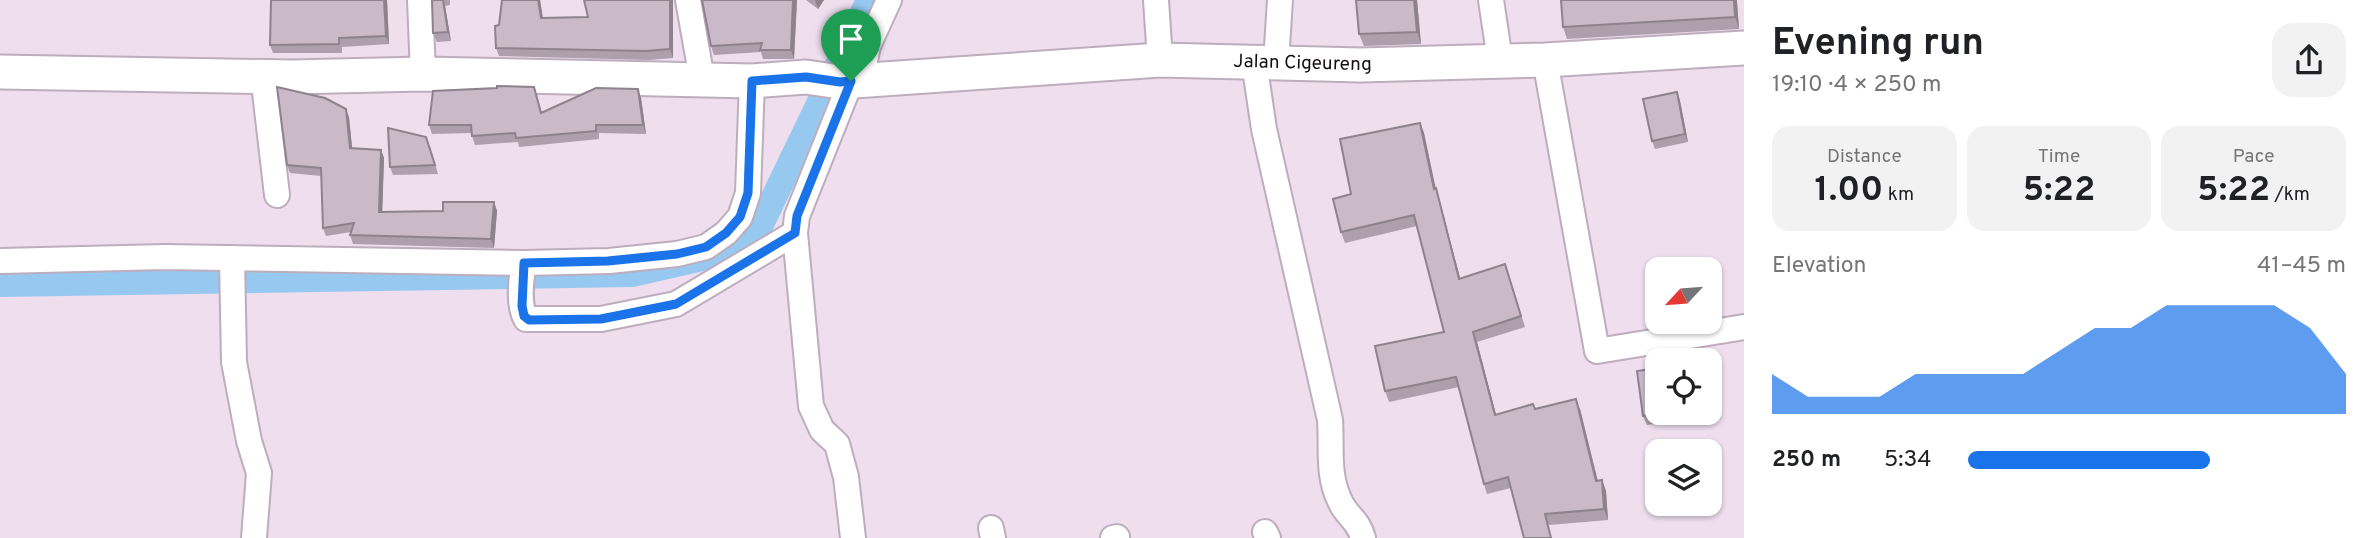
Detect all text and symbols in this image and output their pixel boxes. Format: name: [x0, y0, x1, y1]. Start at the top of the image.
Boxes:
pin: [821, 9, 881, 81]
icon: arrive: [832, 20, 870, 58]
text: Evening run: [1772, 20, 1984, 69]
button: share: [2272, 23, 2346, 97]
street label: Jalan Cigeureng: [1233, 50, 1372, 77]
text: 19:10 · 4 × 250 m: [1772, 71, 1942, 100]
text: Distance: [1827, 145, 1902, 169]
text: Time: [2038, 145, 2080, 169]
text: Pace: [2233, 145, 2275, 169]
text: 1.00: [1815, 169, 1883, 213]
text: 5:22: [2023, 169, 2095, 213]
text: 5:22: [2197, 169, 2270, 213]
text: km: [1883, 183, 1914, 207]
text: /km: [2270, 183, 2310, 207]
text: Elevation: [1772, 252, 1867, 281]
text: 41–45 m: [2257, 252, 2346, 281]
north arrow: [1645, 257, 1722, 334]
map controls: [1645, 257, 1722, 516]
button: locate: [1645, 348, 1722, 425]
button: layers: [1645, 439, 1722, 516]
text: 250 m: [1772, 446, 1841, 475]
text: 5:34: [1884, 446, 1932, 475]

